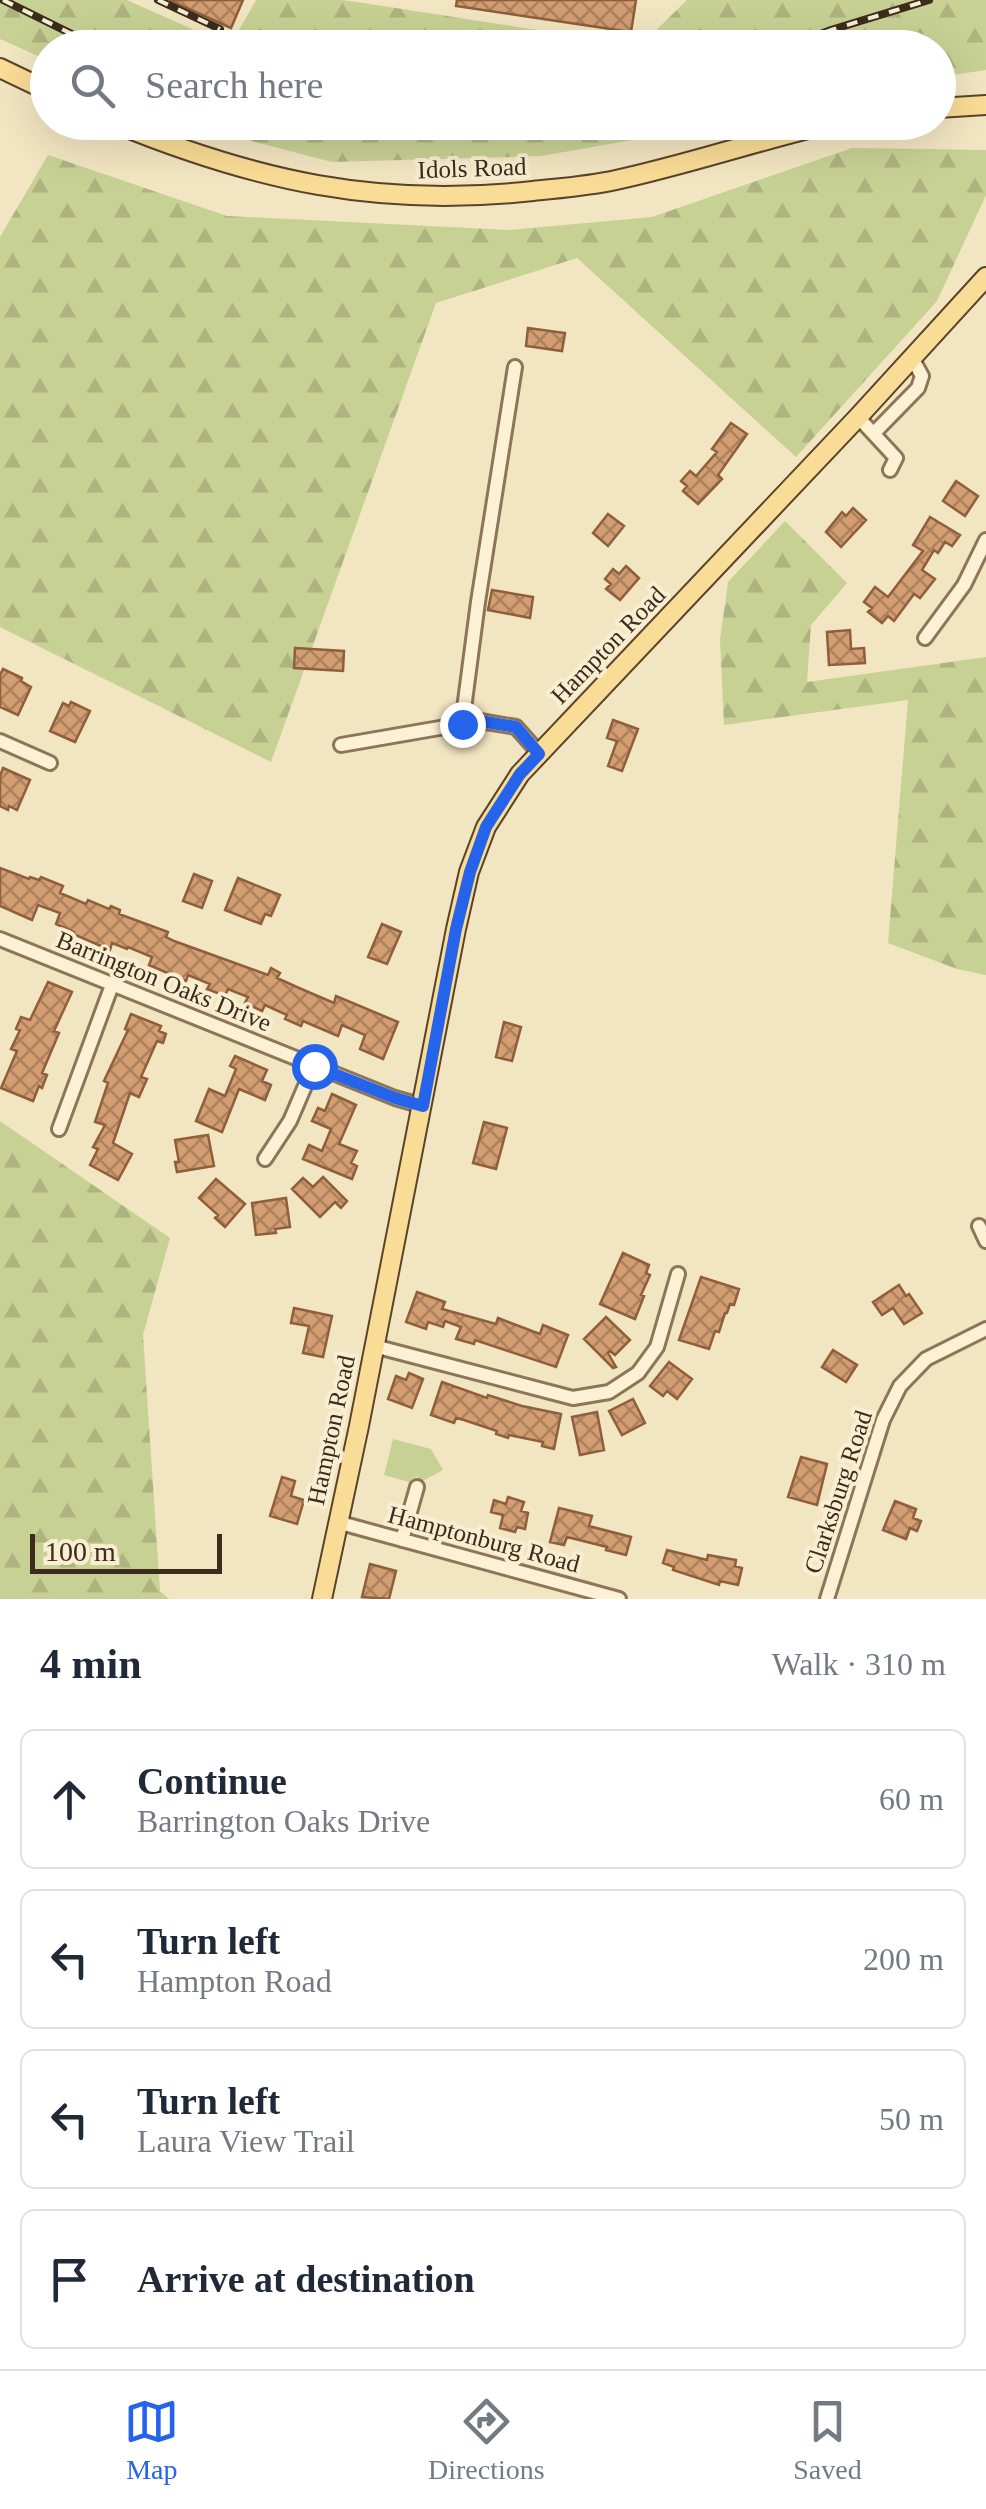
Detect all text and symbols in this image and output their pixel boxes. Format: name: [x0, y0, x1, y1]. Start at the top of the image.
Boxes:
search box: [30, 30, 956, 140]
icon: search: [65, 58, 120, 113]
text: Search here: [145, 64, 323, 106]
street label: Idols Road: [417, 153, 527, 183]
street label: Hampton Road: [545, 581, 671, 709]
route end: [440, 702, 486, 748]
street label: Barrington Oaks Drive: [53, 926, 275, 1036]
route start: [292, 1044, 338, 1090]
street label: Hampton Road: [302, 1352, 360, 1507]
street label: Clarksburg Road: [799, 1407, 877, 1577]
street label: Hamptonburg Road: [385, 1500, 583, 1578]
scale bar: [30, 1529, 222, 1574]
text: 100 m: [45, 1536, 116, 1567]
text: 4 min: [40, 1641, 142, 1687]
text: Walk · 310 m: [772, 1646, 946, 1682]
text: Continue: [137, 1760, 287, 1802]
icon: ahead: [42, 1772, 97, 1827]
text: 60 m: [879, 1781, 944, 1817]
text: Barrington Oaks Drive: [137, 1803, 430, 1839]
text: Turn left: [137, 1920, 280, 1962]
icon: left: [42, 1932, 97, 1987]
text: 200 m: [863, 1941, 944, 1977]
text: Hampton Road: [137, 1963, 332, 1999]
text: Turn left: [137, 2080, 280, 2122]
icon: left: [42, 2092, 97, 2147]
text: 50 m: [879, 2101, 944, 2137]
text: Laura View Trail: [137, 2123, 355, 2159]
icon: arrive: [42, 2252, 97, 2307]
text: Arrive at destination: [137, 2258, 475, 2300]
tab: Map: [124, 2394, 179, 2486]
tab: Directions: [428, 2394, 545, 2486]
tab: Saved: [793, 2394, 862, 2486]

